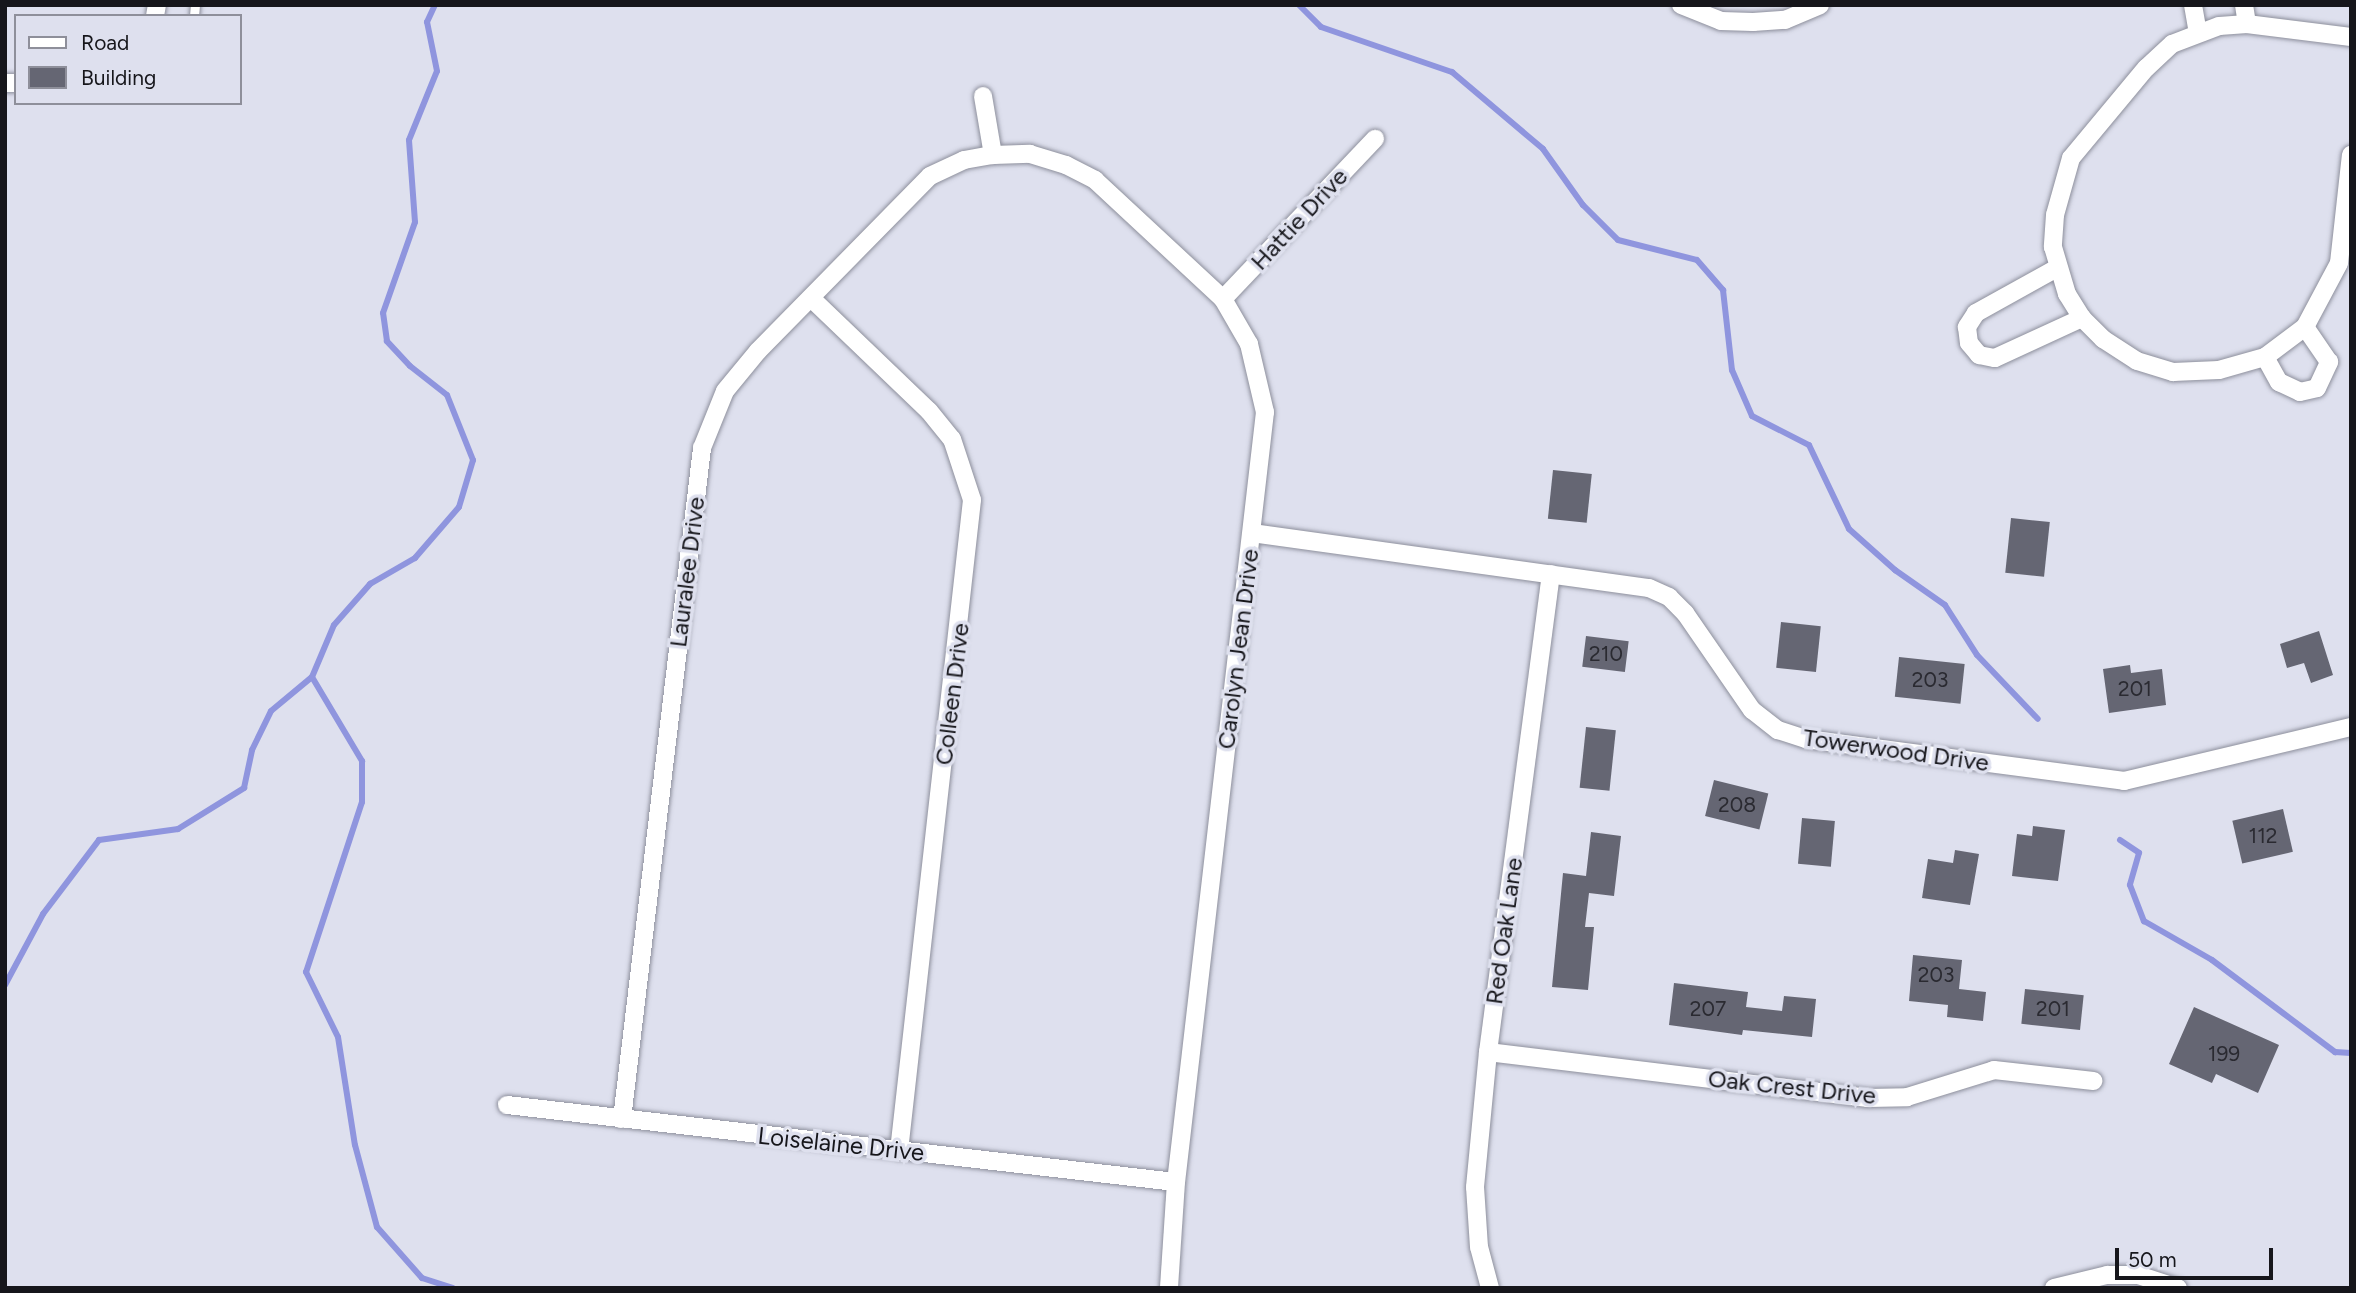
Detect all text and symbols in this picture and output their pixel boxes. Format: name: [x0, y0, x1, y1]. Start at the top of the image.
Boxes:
legend: [14, 14, 242, 105]
text: Road: [81, 30, 129, 55]
text: Building: [81, 65, 156, 90]
street label: Hattie Drive: [1245, 162, 1353, 276]
street label: Lauralee Drive: [663, 495, 711, 649]
street label: Carolyn Jean Drive: [1211, 547, 1265, 751]
street label: Colleen Drive: [929, 621, 975, 767]
house number: 210: [1589, 641, 1623, 667]
house number: 203: [1912, 667, 1948, 693]
house number: 201: [2118, 676, 2152, 702]
street label: Towerwood Drive: [1801, 723, 1991, 777]
house number: 208: [1718, 792, 1756, 818]
house number: 112: [2248, 823, 2278, 849]
street label: Red Oak Lane: [1479, 856, 1529, 1006]
house number: 203: [1918, 962, 1954, 988]
house number: 207: [1690, 996, 1726, 1022]
house number: 201: [2036, 996, 2070, 1022]
house number: 199: [2208, 1041, 2240, 1067]
street label: Oak Crest Drive: [1707, 1064, 1877, 1110]
street label: Loiselaine Drive: [756, 1121, 926, 1167]
scale bar: [2118, 1234, 2276, 1278]
text: 50 m: [2128, 1247, 2177, 1272]

